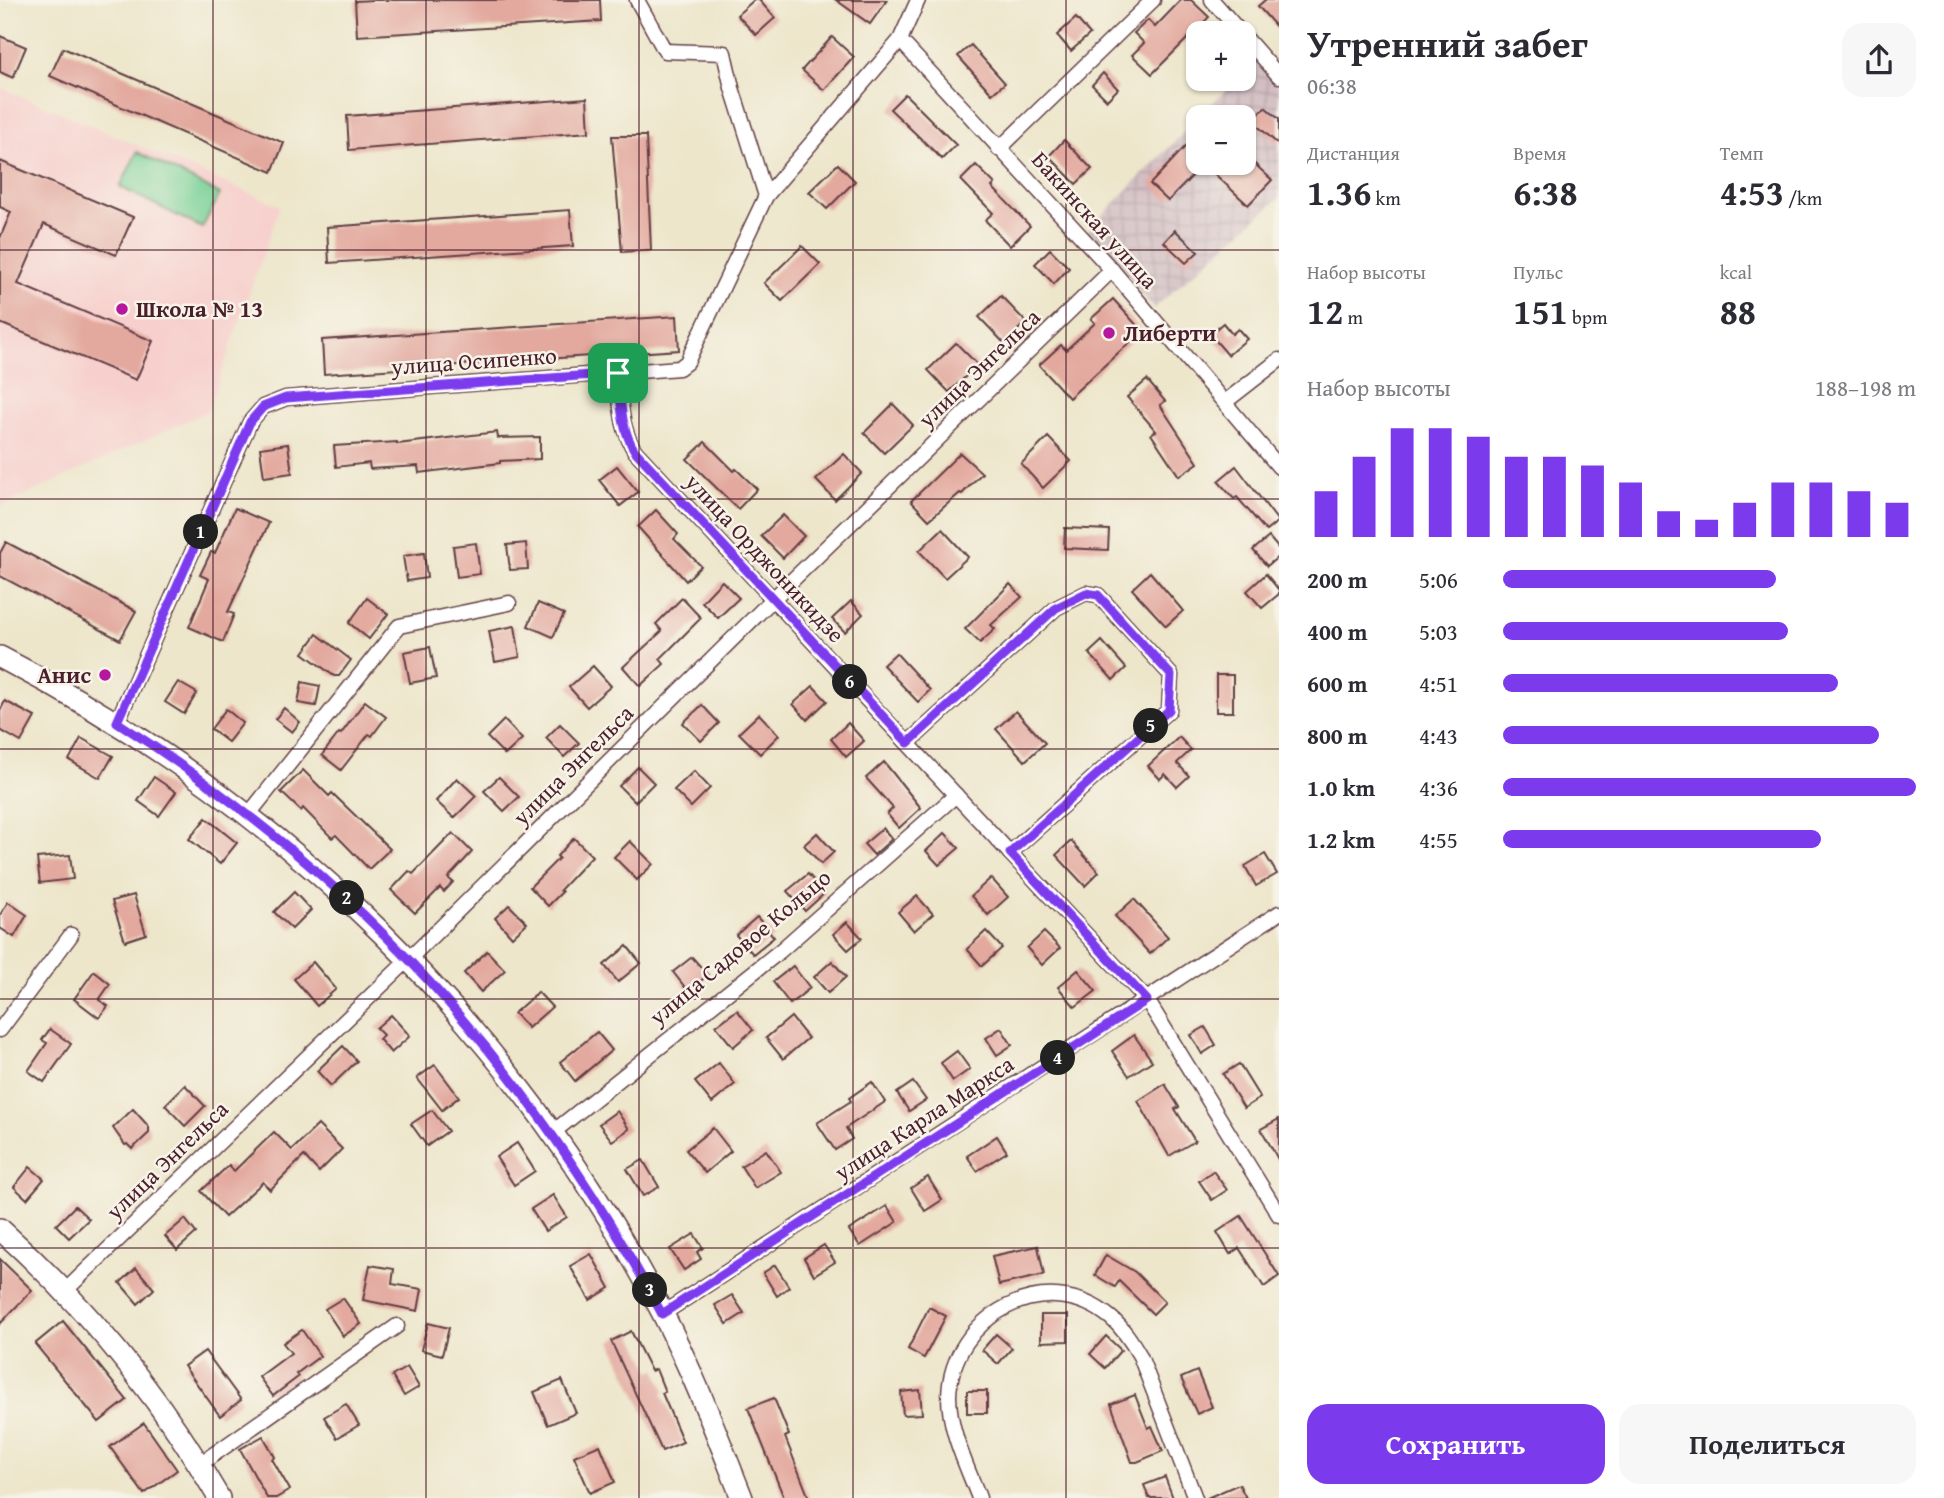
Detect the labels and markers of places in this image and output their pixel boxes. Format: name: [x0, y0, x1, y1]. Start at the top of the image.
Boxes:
place label: Школа № 13: [136, 292, 263, 325]
marker: Школа № 13: [114, 301, 130, 317]
place label: Либерти: [1123, 316, 1216, 349]
marker: Либерти: [1101, 325, 1117, 341]
pin: [588, 343, 648, 403]
pin: 1: [184, 514, 218, 550]
place label: Анис: [37, 658, 91, 691]
pin: 6: [832, 664, 868, 700]
marker: Анис: [97, 667, 113, 683]
pin: 5: [1134, 708, 1168, 744]
pin: 2: [330, 880, 364, 916]
pin: 4: [1040, 1040, 1076, 1076]
pin: 3: [632, 1272, 668, 1308]

